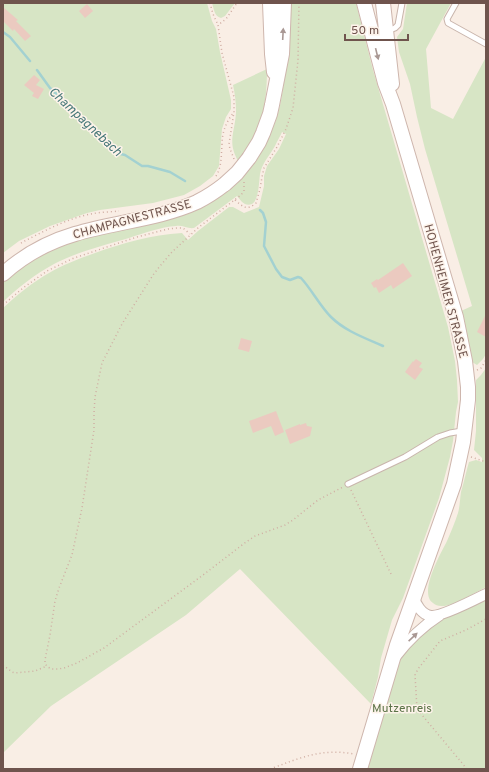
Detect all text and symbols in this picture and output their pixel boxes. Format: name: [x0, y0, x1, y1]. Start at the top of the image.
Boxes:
scale bar: [345, 16, 408, 42]
text: 50 m: [351, 23, 379, 39]
one-way arrow: [279, 28, 286, 40]
one-way arrow: [375, 48, 381, 61]
water label: Champagnebach: [45, 84, 125, 161]
street label: CHAMPAGNESTRASSE: [71, 196, 193, 243]
street label: HOHENHEIMER STRASSE: [419, 222, 471, 360]
one-way arrow: [408, 632, 418, 641]
park label: Mutzenreis: [372, 701, 432, 717]

